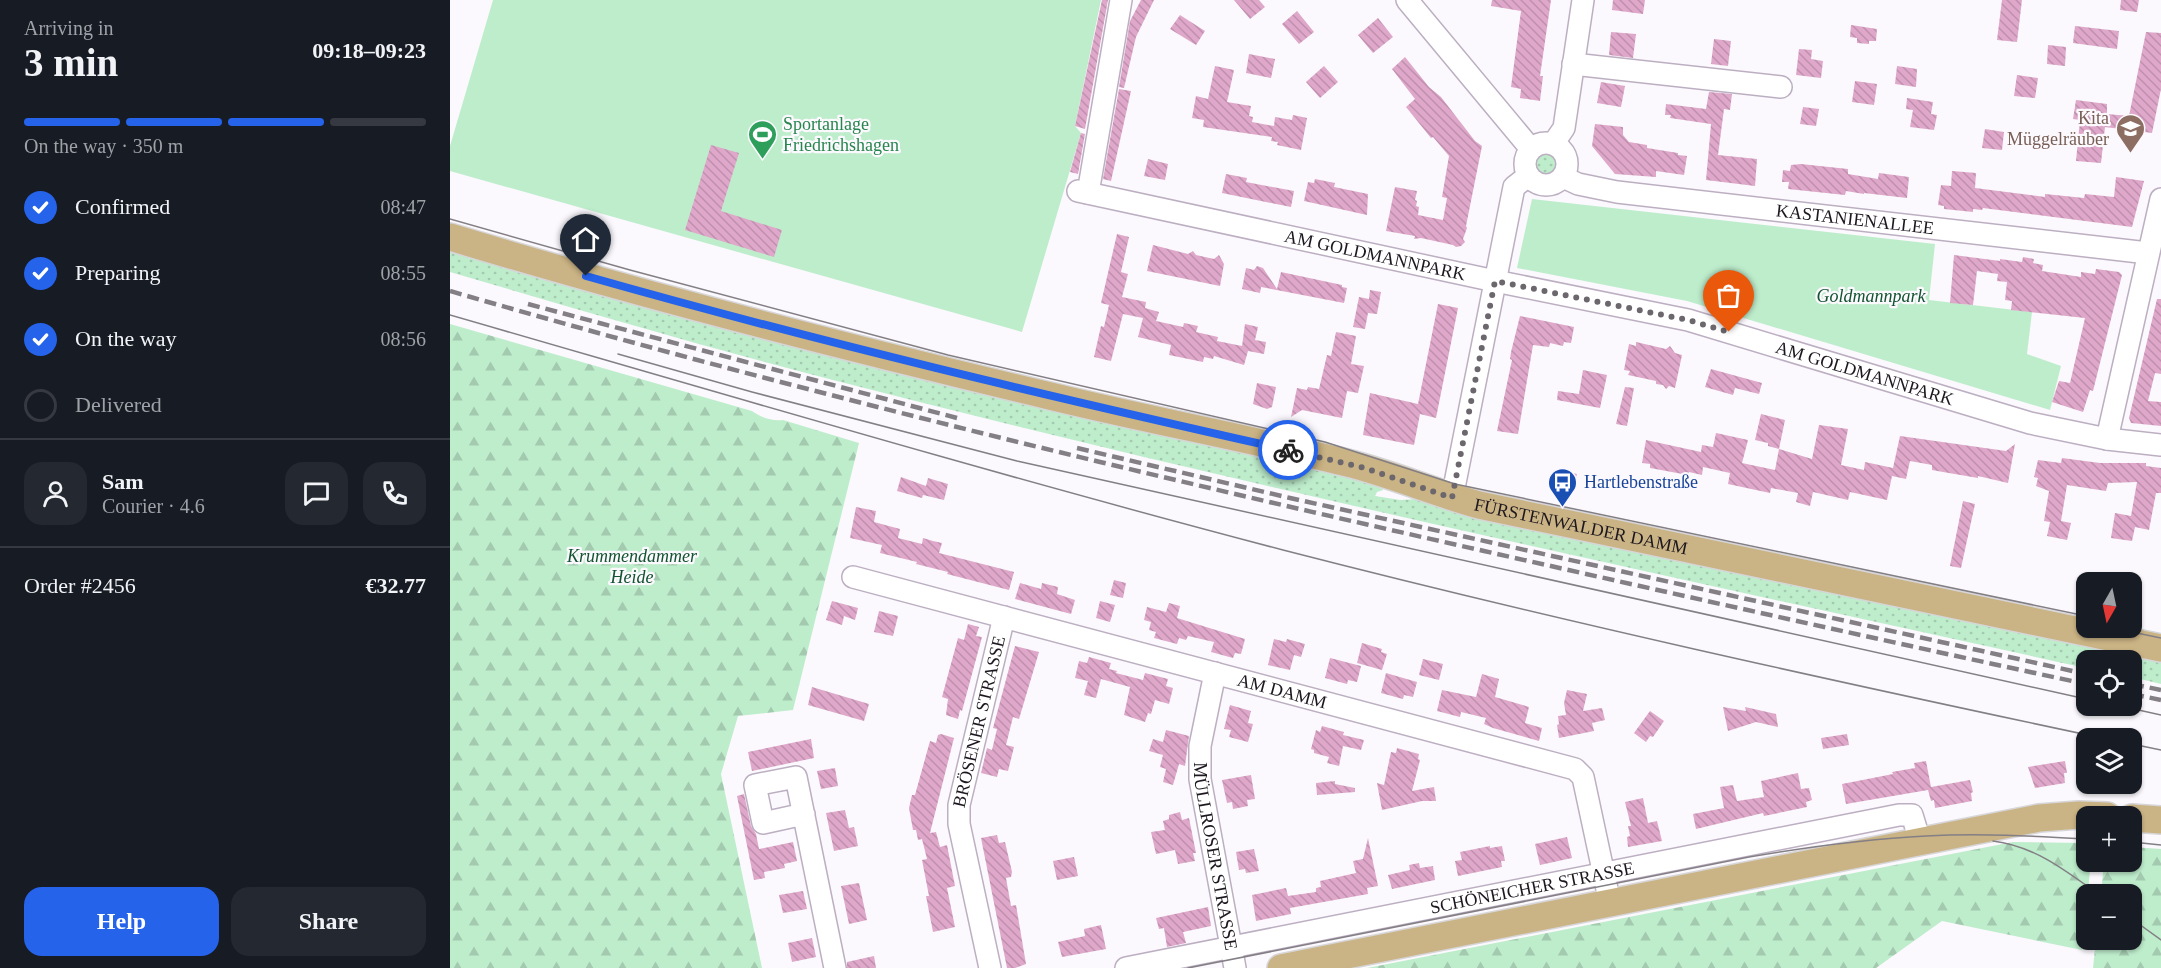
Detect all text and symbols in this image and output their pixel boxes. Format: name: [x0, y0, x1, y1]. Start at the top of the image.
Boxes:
text: Arriving in: [24, 17, 113, 39]
text: 09:18–09:23: [312, 38, 426, 63]
text: 3 min: [24, 41, 118, 84]
place label: Kita Müggelräuber: [2007, 108, 2109, 149]
school or university icon: Kita Müggelräuber: [2114, 112, 2146, 154]
place label: Sportanlage Friedrichshagen: [783, 114, 899, 155]
sports icon: Sportanlage Friedrichshagen: [746, 118, 778, 160]
text: On the way · 350 m: [24, 135, 183, 157]
icon: check: [24, 191, 57, 224]
text: Confirmed: [75, 194, 170, 219]
text: 08:47: [380, 196, 426, 218]
street label: KASTANIENALLEE: [1775, 200, 1935, 238]
pin: [560, 214, 611, 276]
icon: home: [569, 223, 602, 256]
street label: AM GOLDMANNPARK: [1283, 226, 1468, 284]
icon: check: [24, 257, 57, 290]
text: Preparing: [75, 260, 161, 285]
text: 08:55: [380, 262, 426, 284]
pin: [1703, 270, 1754, 332]
icon: bag: [1712, 279, 1745, 312]
park label: Goldmannpark: [1817, 286, 1927, 306]
icon: check: [24, 323, 57, 356]
text: On the way: [75, 326, 176, 351]
text: 08:56: [380, 328, 426, 350]
street label: AM GOLDMANNPARK: [1773, 337, 1956, 409]
text: Delivered: [75, 392, 162, 417]
courier: [1258, 420, 1318, 480]
icon: bike: [1272, 434, 1305, 467]
button: person: [24, 462, 87, 525]
button: chat: [285, 462, 348, 525]
button: phone: [363, 462, 426, 525]
bus stop icon: Hartlebenstraße: [1547, 466, 1579, 508]
text: Sam: [102, 469, 144, 494]
place label: Hartlebenstraße: [1584, 472, 1698, 492]
street label: FÜRSTENWALDER DAMM: [1472, 494, 1689, 558]
text: Courier · 4.6: [102, 495, 205, 517]
park label: Krummendammer Heide: [566, 546, 698, 587]
north arrow: [2076, 572, 2142, 638]
map controls: [2076, 572, 2142, 950]
text: Order #2456: [24, 573, 136, 598]
text: €32.77: [366, 573, 426, 598]
street label: BRÖSENER STRASSE: [949, 634, 1009, 809]
button: locate: [2076, 650, 2142, 716]
street label: AM DAMM: [1235, 670, 1329, 713]
button: layers: [2076, 728, 2142, 794]
street label: MÜLLROSER STRASSE: [1190, 762, 1241, 952]
button: +: [2076, 806, 2142, 872]
street label: SCHÖNEICHER STRASSE: [1428, 858, 1636, 918]
button: −: [2076, 884, 2142, 950]
button: Help: [24, 887, 219, 956]
button: Share: [231, 887, 426, 956]

